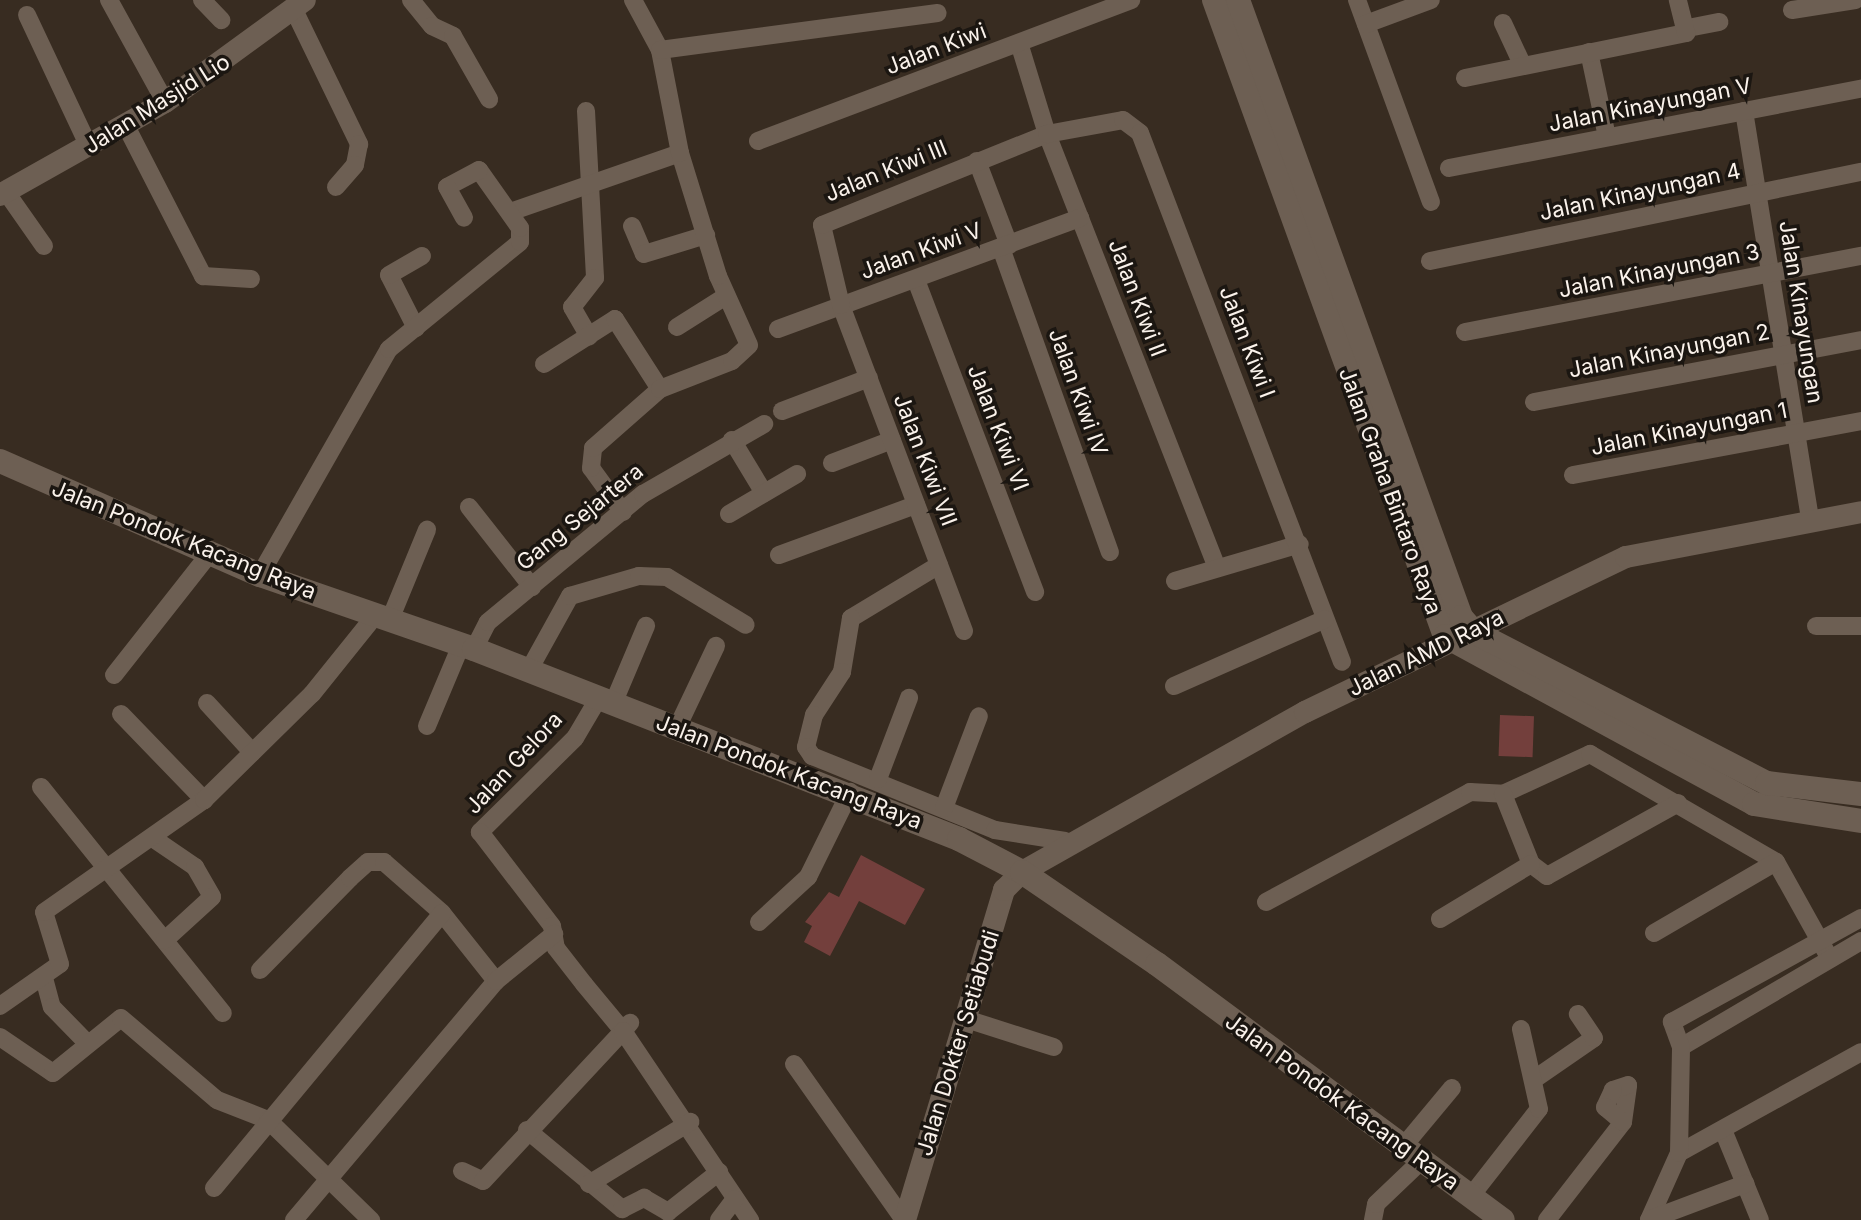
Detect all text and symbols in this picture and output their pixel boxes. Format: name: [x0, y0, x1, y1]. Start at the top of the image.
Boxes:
street label: Jalan Kiwi: [882, 18, 990, 80]
street label: Jalan Masjid Lio: [79, 49, 235, 159]
street label: Jalan Kinayungan V: [1546, 72, 1754, 138]
street label: Jalan Kiwi III: [821, 135, 951, 207]
street label: Jalan Kinayungan 4: [1537, 158, 1743, 226]
street label: Jalan Kiwi V: [857, 217, 985, 285]
street label: Jalan Kinayungan: [1774, 219, 1828, 405]
street label: Jalan Kiwi II: [1103, 236, 1171, 360]
street label: Jalan Kinayungan 3: [1556, 239, 1762, 303]
street label: Jalan Kiwi I: [1214, 282, 1280, 402]
street label: Jalan Kinayungan 2: [1566, 319, 1772, 383]
street label: Jalan Kiwi IV: [1043, 325, 1113, 459]
street label: Jalan Kiwi VI: [962, 361, 1034, 495]
street label: Jalan Graha Bintaro Raya: [1333, 364, 1447, 618]
street label: Jalan Kiwi VII: [888, 391, 962, 529]
street label: Jalan Kinayungan 1: [1589, 397, 1789, 461]
street label: Gang Sejartera: [511, 458, 649, 576]
street label: Jalan Pondok Kacang Raya: [48, 475, 320, 605]
street label: Jalan AMD Raya: [1344, 604, 1508, 702]
street label: Jalan Gelora: [460, 706, 568, 820]
street label: Jalan Pondok Kacang Raya: [652, 709, 926, 835]
street label: Jalan Dokter Setiabudi: [911, 927, 1005, 1159]
street label: Jalan Pondok Kacang Raya: [1220, 1008, 1464, 1196]

